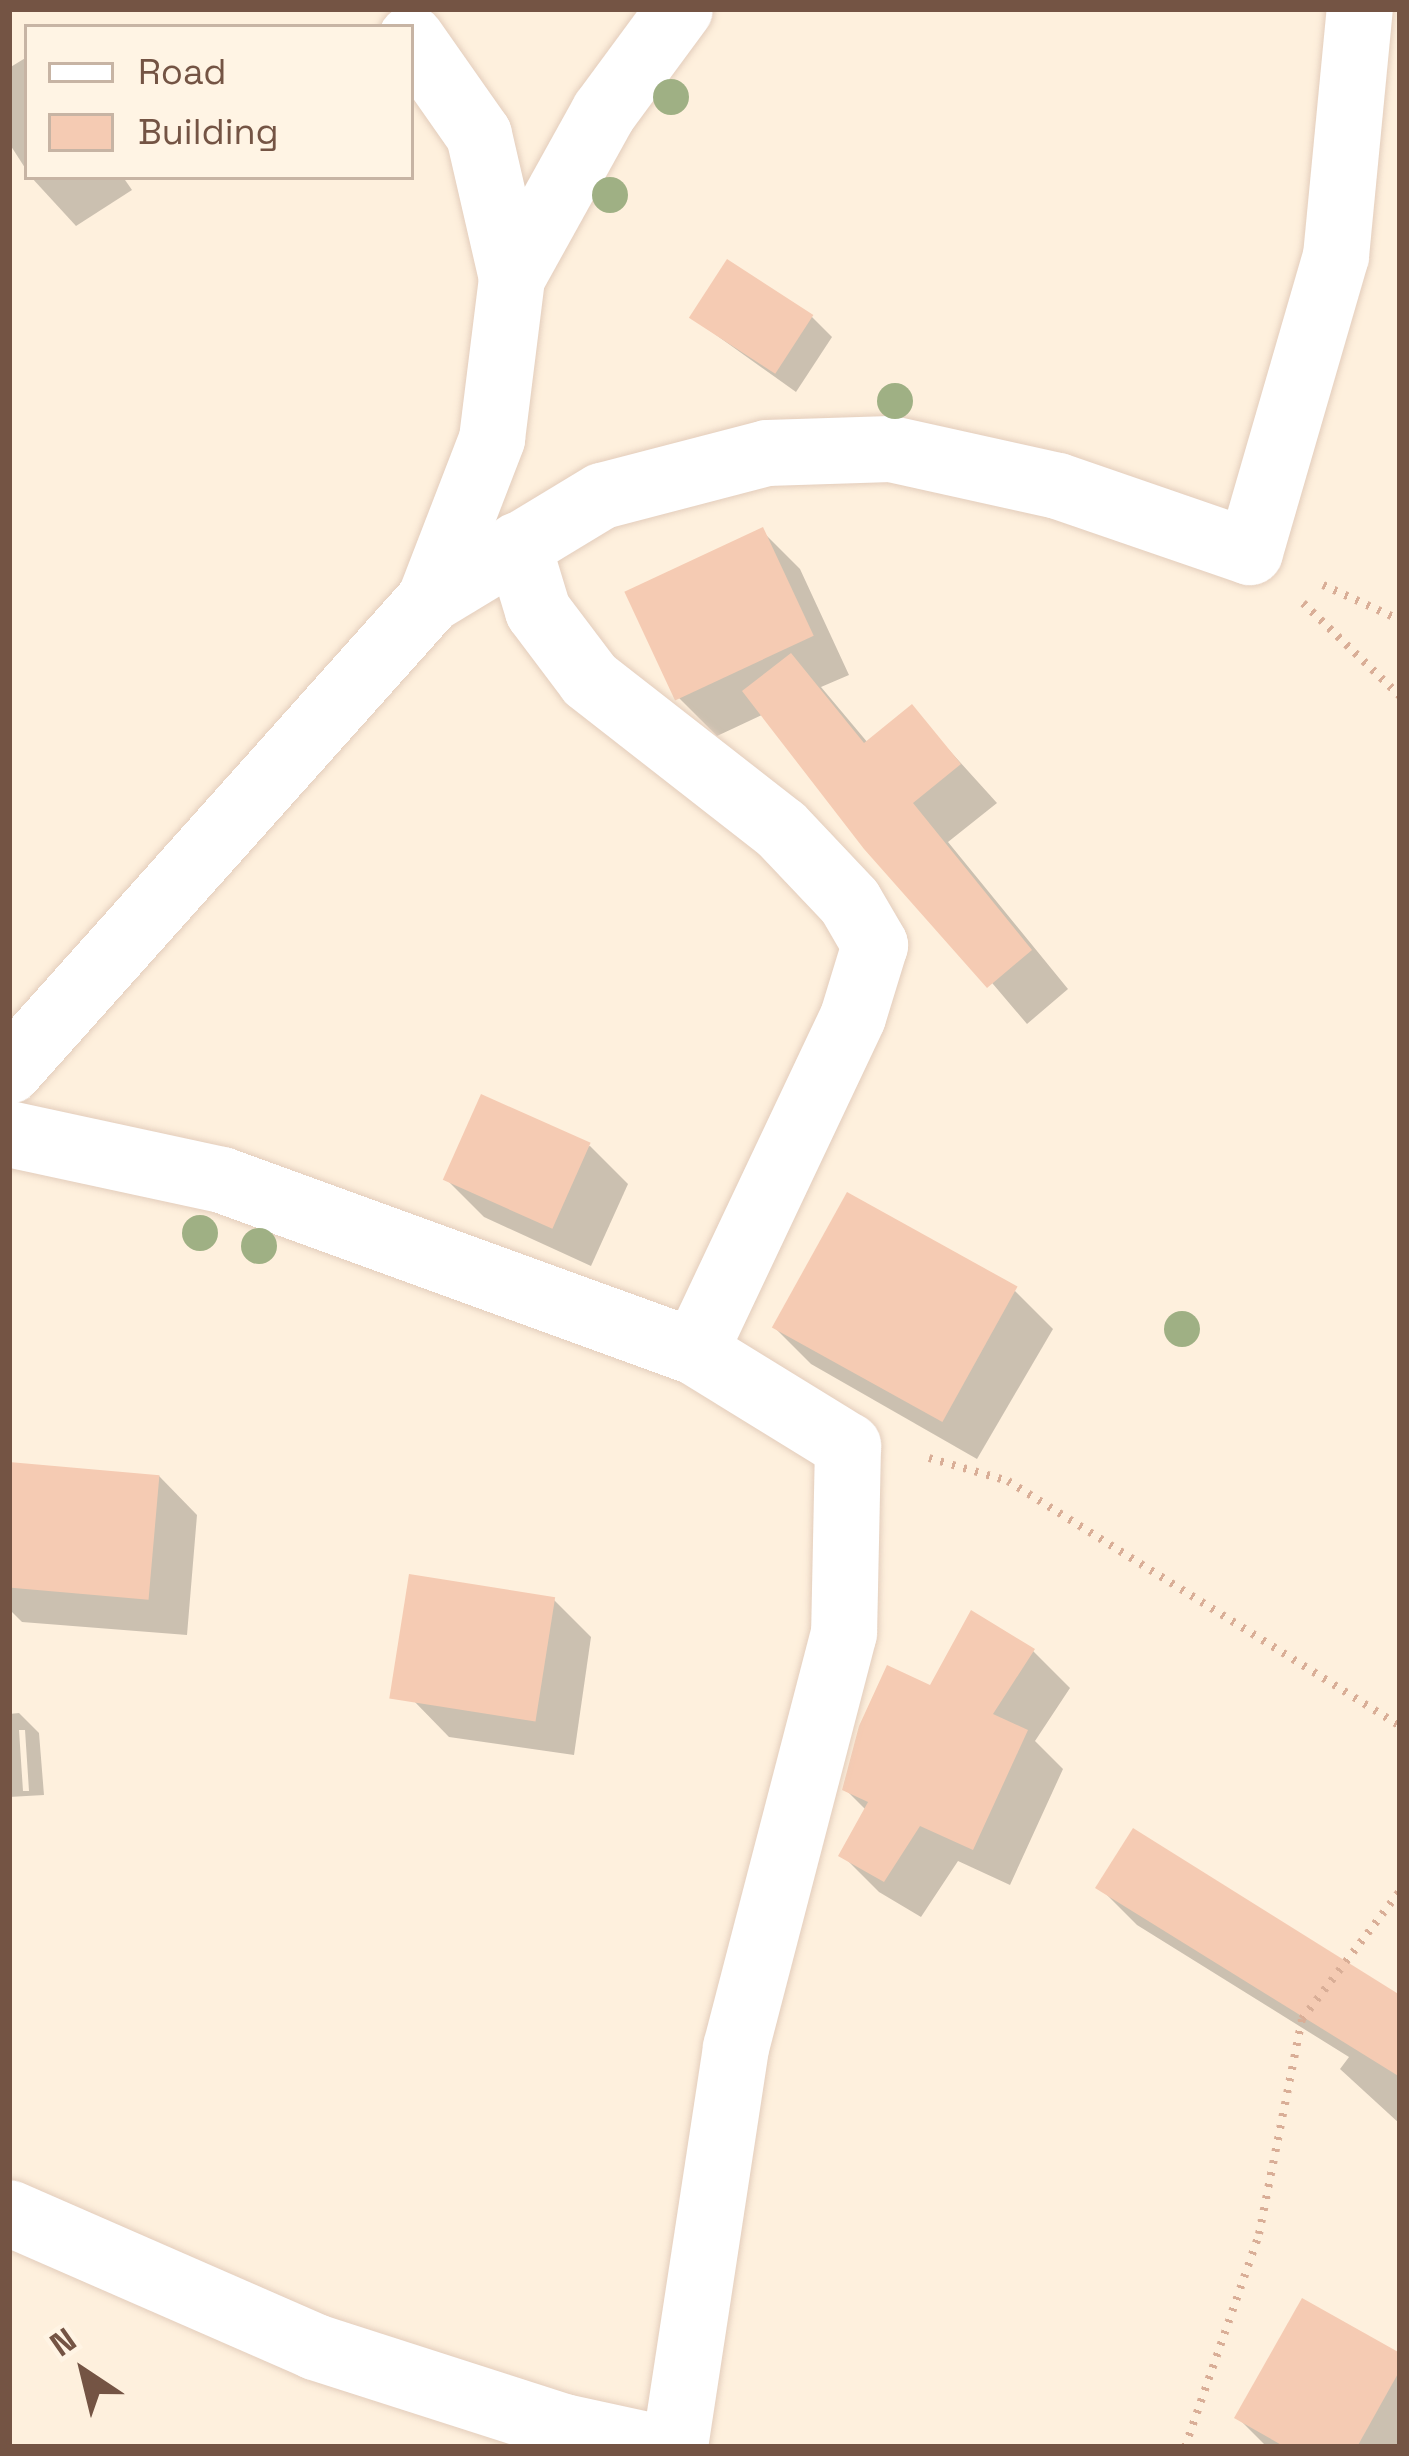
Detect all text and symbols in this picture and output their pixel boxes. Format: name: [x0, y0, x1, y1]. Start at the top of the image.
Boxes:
legend: [24, 24, 414, 180]
text: Road: [138, 49, 226, 95]
text: Building: [138, 109, 279, 155]
north arrow: [24, 2312, 144, 2432]
text: N: [42, 2319, 84, 2366]

